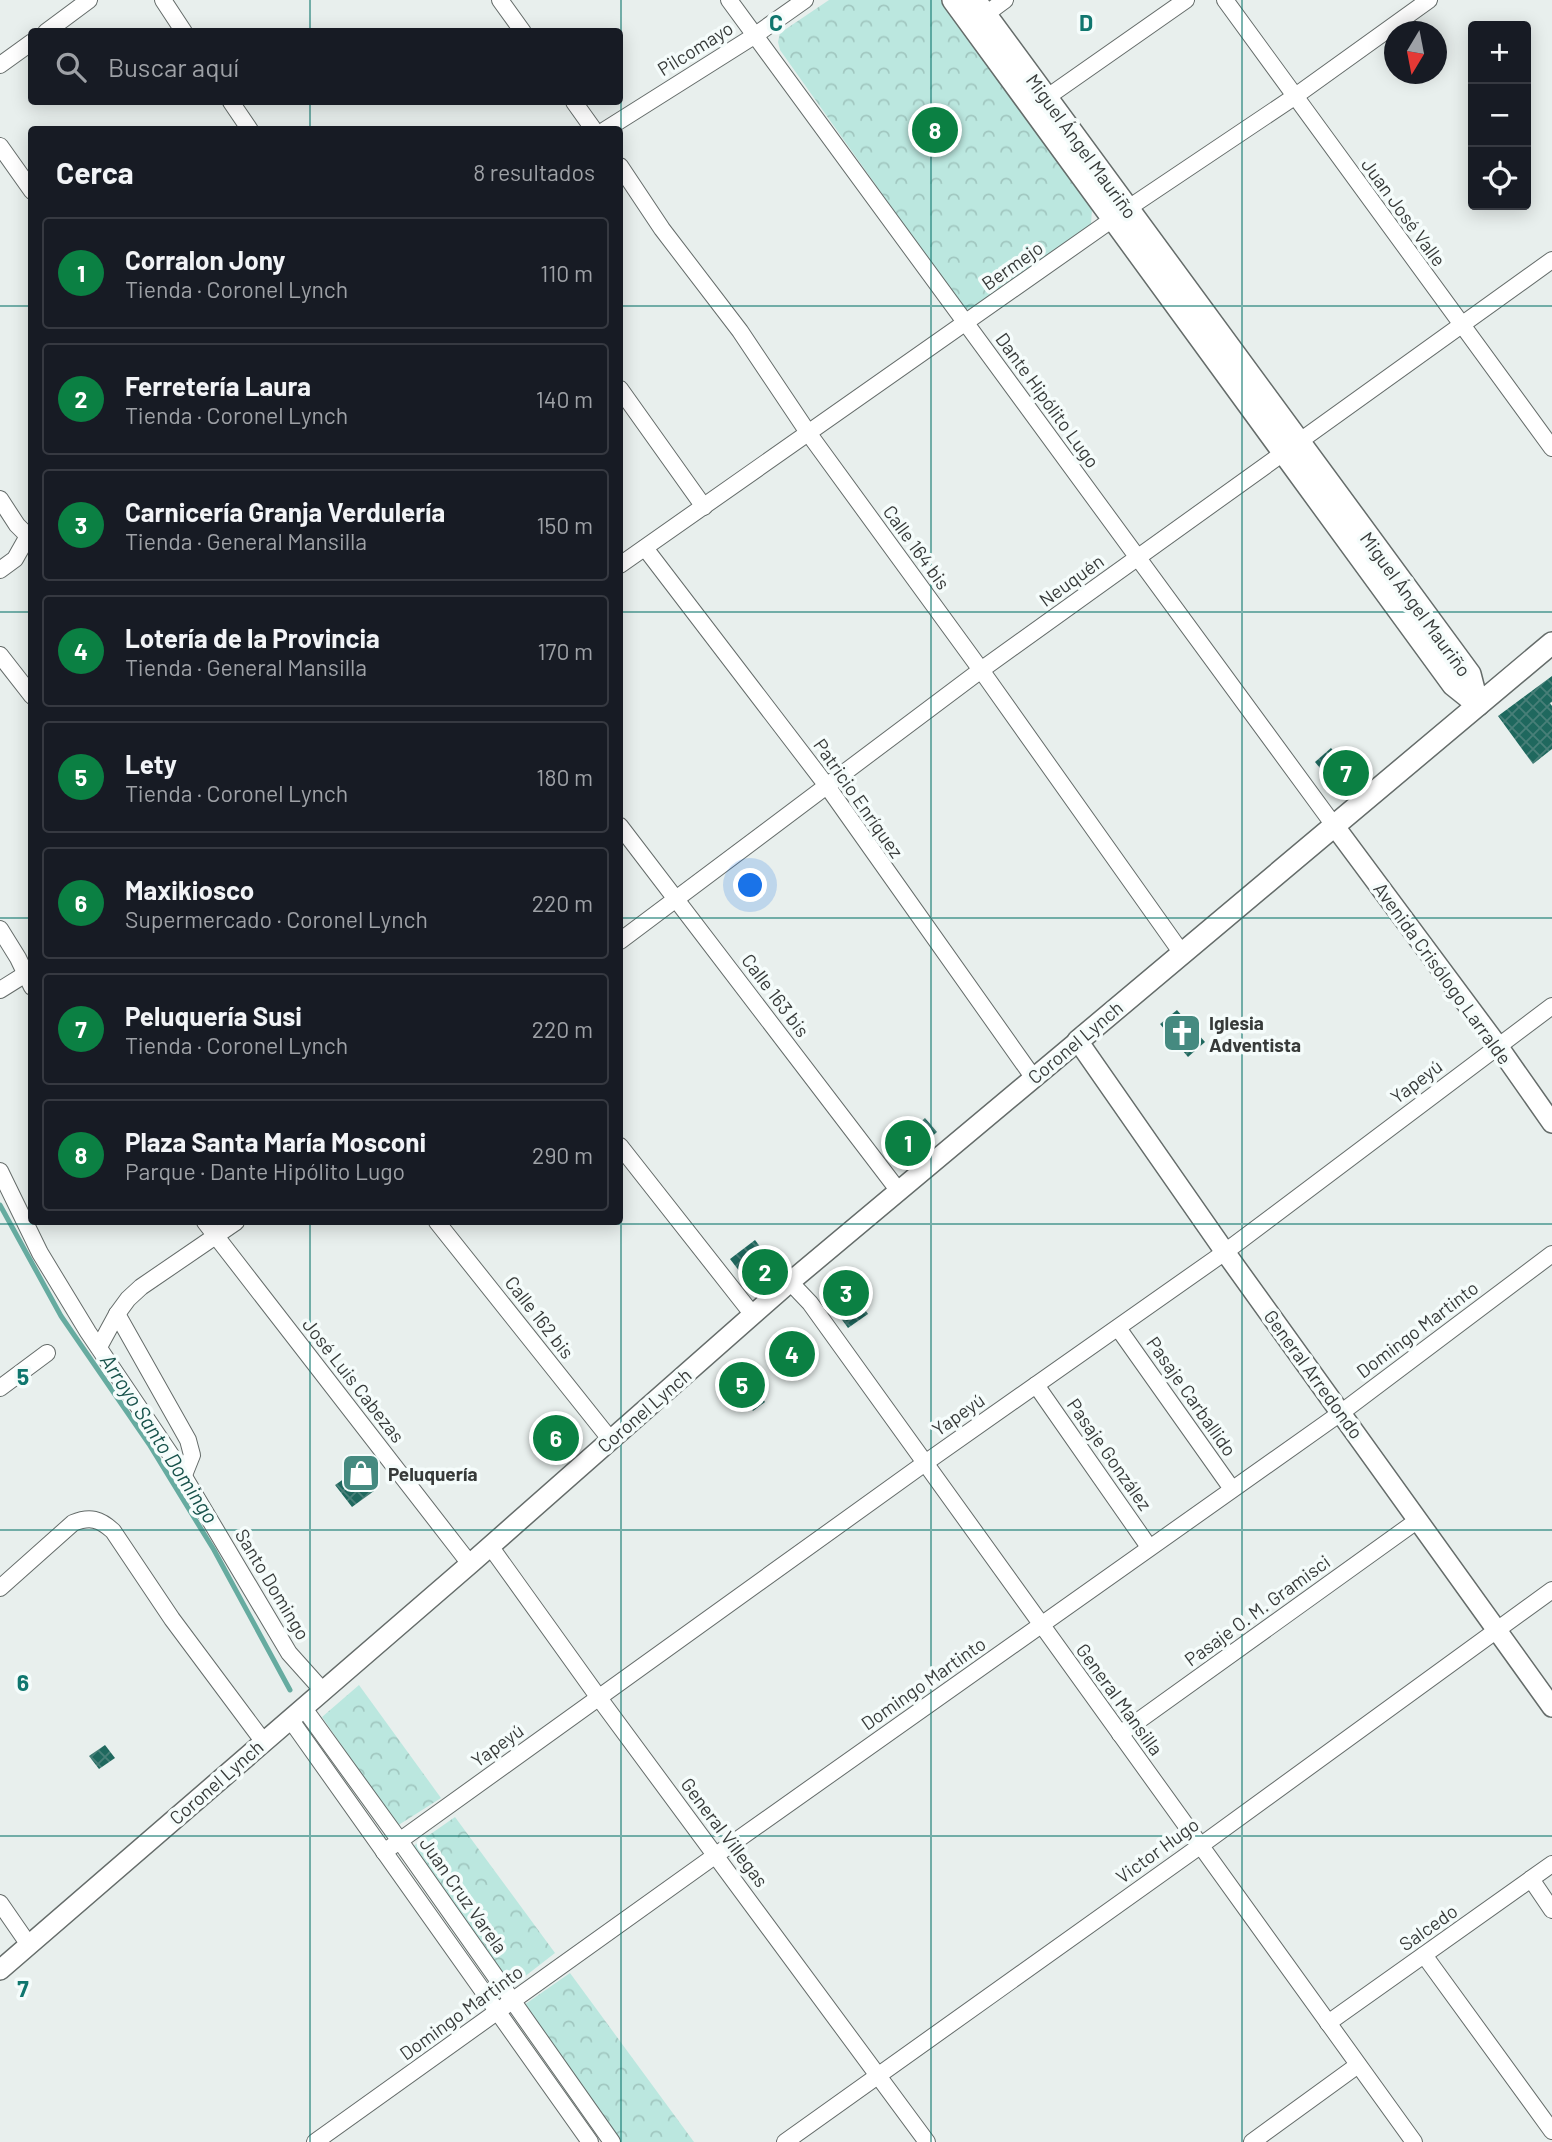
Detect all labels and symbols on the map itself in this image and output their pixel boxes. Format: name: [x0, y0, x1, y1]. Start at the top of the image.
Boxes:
text: C: [769, 8, 783, 36]
text: D: [1079, 8, 1093, 36]
street label: Pilcomayo: [653, 16, 737, 80]
north arrow: [1384, 21, 1447, 84]
street label: Miguel Ángel Mauriño: [1022, 69, 1142, 223]
pin: 8: [912, 104, 958, 156]
street label: Juan José Valle: [1357, 153, 1451, 271]
street label: Bermejo: [977, 236, 1047, 294]
street label: Dante Hipólito Lugo: [991, 328, 1105, 472]
street label: Calle 164 bis: [879, 500, 955, 594]
street label: Miguel Ángel Mauriño: [1356, 527, 1476, 681]
street label: Neuquén: [1034, 549, 1108, 611]
street label: Patricio Enríquez: [809, 734, 909, 862]
pin: 7: [1323, 747, 1369, 799]
your location: [733, 868, 767, 902]
street label: Avenida Crisólogo Larralde: [1369, 878, 1517, 1068]
street label: Calle 163 bis: [737, 949, 815, 1041]
street label: Coronel Lynch: [1023, 996, 1127, 1088]
place label: Iglesia Adventista: [1209, 1011, 1301, 1056]
church icon: Iglesia Adventista: [1161, 1012, 1203, 1054]
street label: Yapeyú: [1386, 1054, 1446, 1108]
pin: 1: [885, 1117, 931, 1169]
pin: 2: [742, 1246, 788, 1298]
pin: 3: [823, 1267, 869, 1319]
street label: Calle 162 bis: [501, 1271, 579, 1363]
street label: Domingo Martinto: [1352, 1276, 1482, 1382]
street label: General Arredondo: [1260, 1305, 1368, 1443]
street label: José Luis Cabezas: [298, 1313, 410, 1447]
pin: 4: [769, 1328, 815, 1380]
street label: Pasaje Carballido: [1142, 1332, 1242, 1460]
water label: Arroyo Santo Domingo: [96, 1349, 224, 1527]
pin: 5: [719, 1359, 765, 1411]
text: 5: [17, 1362, 29, 1390]
street label: Coronel Lynch: [592, 1363, 696, 1457]
street label: Yapeyú: [927, 1388, 989, 1440]
street label: Pasaje González: [1063, 1393, 1157, 1515]
pin: 6: [533, 1412, 579, 1464]
shop icon: Peluquería: [340, 1452, 382, 1494]
place label: Peluquería: [388, 1462, 478, 1485]
street label: Santo Domingo: [231, 1524, 315, 1644]
street label: Pasaje O. M. Gramisci: [1180, 1549, 1334, 1671]
street label: Domingo Martinto: [856, 1632, 990, 1734]
street label: General Mansilla: [1072, 1639, 1168, 1759]
text: 6: [17, 1668, 29, 1696]
street label: Yapeyú: [466, 1718, 528, 1772]
street label: Coronel Lynch: [164, 1735, 268, 1829]
street label: General Villegas: [676, 1773, 774, 1891]
street label: Victor Hugo: [1111, 1812, 1203, 1888]
street label: Juan Cruz Varela: [415, 1832, 513, 1958]
street label: Salcedo: [1394, 1899, 1462, 1955]
street label: Domingo Martinto: [395, 1960, 527, 2064]
text: 7: [17, 1974, 29, 2002]

